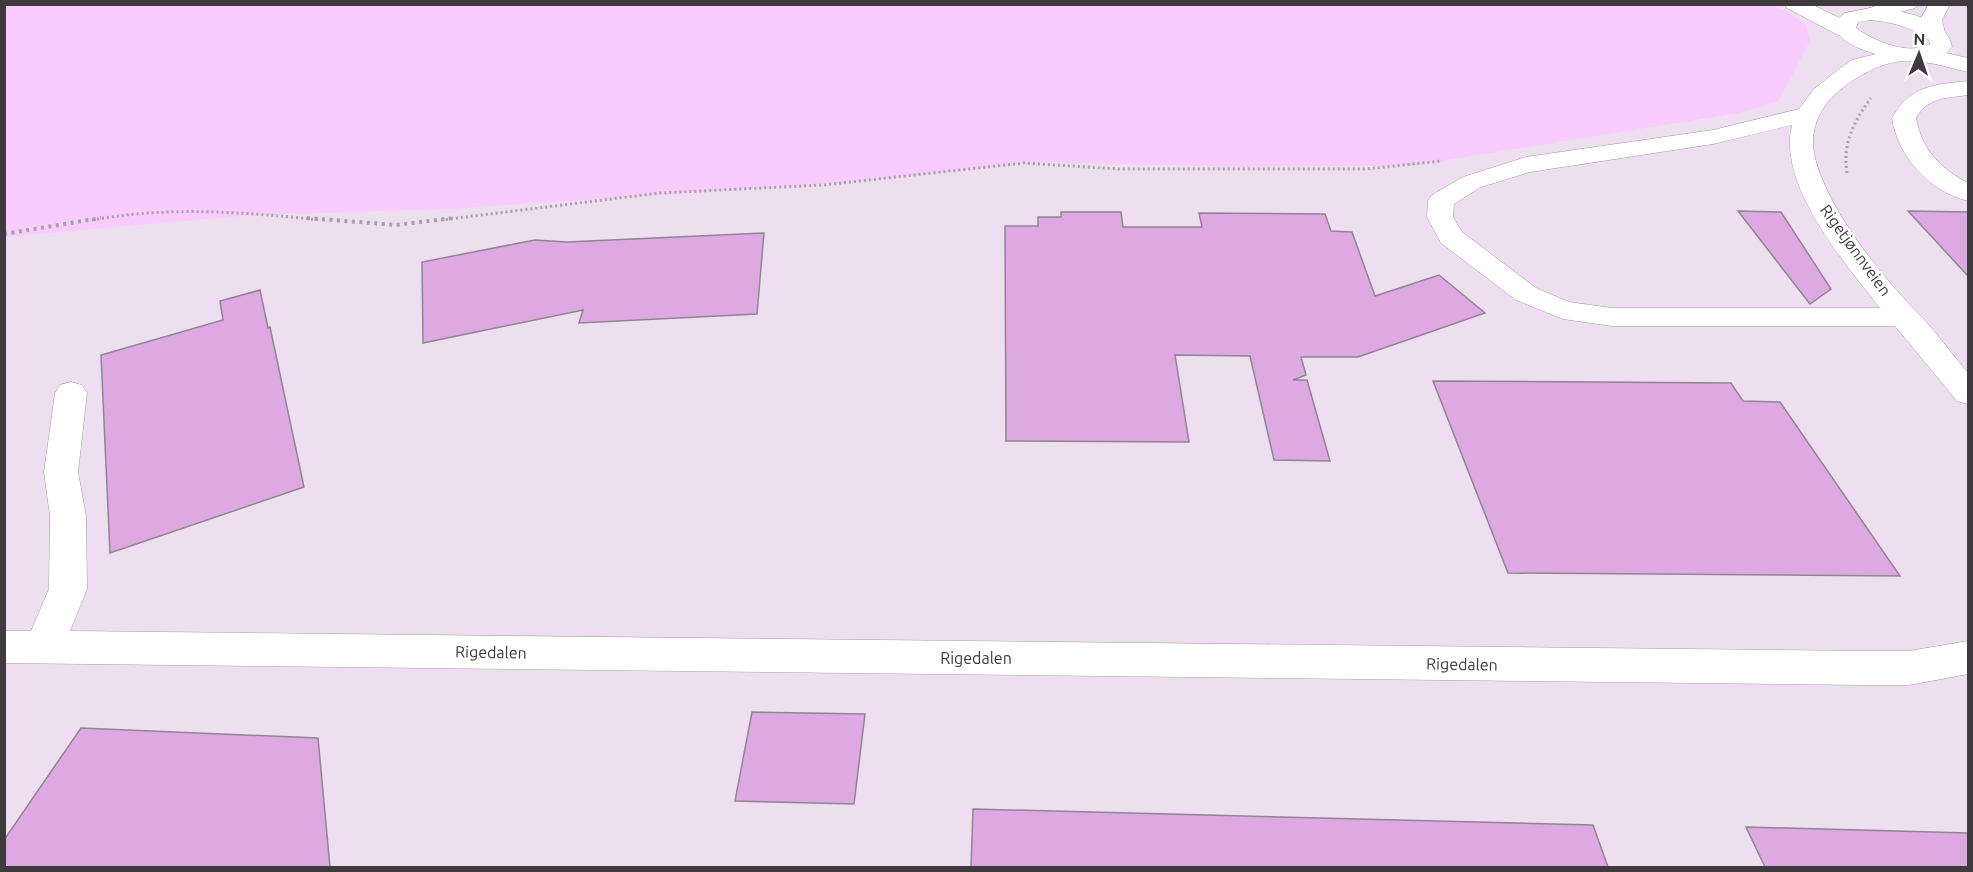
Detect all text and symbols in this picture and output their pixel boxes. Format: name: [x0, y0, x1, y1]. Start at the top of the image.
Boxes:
north arrow: [1889, 24, 1949, 84]
text: N: [1913, 30, 1926, 48]
street label: Rigetjønnveien: [1817, 201, 1895, 299]
street label: Rigedalen: [455, 642, 527, 662]
street label: Rigedalen: [940, 649, 1012, 667]
street label: Rigedalen: [1426, 654, 1498, 674]

